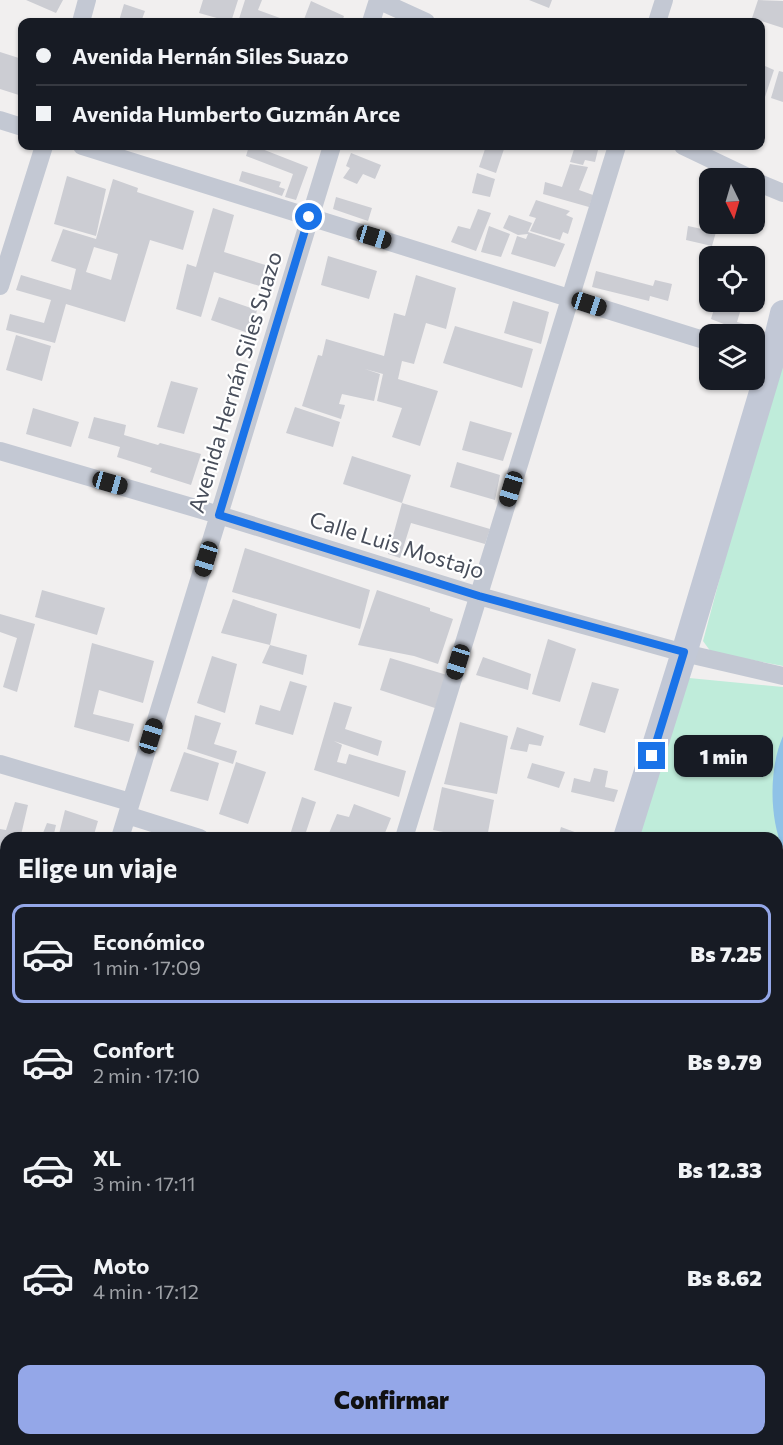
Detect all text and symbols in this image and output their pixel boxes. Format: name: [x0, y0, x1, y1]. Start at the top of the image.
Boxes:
text: Avenida Hernán Siles Suazo: [72, 42, 349, 69]
text: Avenida Humberto Guzmán Arce: [72, 100, 400, 127]
north arrow: [699, 168, 765, 234]
map controls: [699, 168, 765, 390]
route start: [295, 203, 322, 230]
car: [354, 223, 394, 251]
button: locate: [699, 246, 765, 312]
street label: Avenida Hernán Siles Suazo: [182, 248, 287, 516]
car: [569, 290, 609, 318]
button: layers: [699, 324, 765, 390]
car: [90, 469, 130, 497]
car: [497, 469, 525, 509]
street label: Calle Luis Mostajo: [306, 505, 488, 584]
car: [192, 539, 220, 579]
car: [444, 642, 472, 682]
car: [137, 716, 165, 756]
callout: 1 min: [673, 735, 772, 777]
route end: [638, 742, 665, 769]
text: 1 min: [699, 744, 748, 768]
text: Elige un viaje: [18, 851, 177, 884]
icon: car: [21, 927, 75, 981]
text: Económico: [93, 928, 205, 955]
text: Bs 7.25: [690, 940, 762, 967]
text: 1 min · 17:09: [93, 955, 201, 979]
icon: car: [21, 1035, 75, 1089]
text: Confort: [93, 1036, 174, 1063]
text: Bs 9.79: [687, 1048, 762, 1075]
text: 2 min · 17:10: [93, 1063, 200, 1087]
icon: car: [21, 1143, 75, 1197]
text: XL: [93, 1144, 121, 1171]
text: Bs 12.33: [678, 1156, 762, 1183]
text: 3 min · 17:11: [93, 1171, 196, 1195]
icon: car: [21, 1251, 75, 1305]
text: Moto: [93, 1252, 149, 1279]
text: Bs 8.62: [687, 1264, 762, 1291]
text: 4 min · 17:12: [93, 1279, 199, 1303]
button: Confirmar: [18, 1365, 765, 1434]

